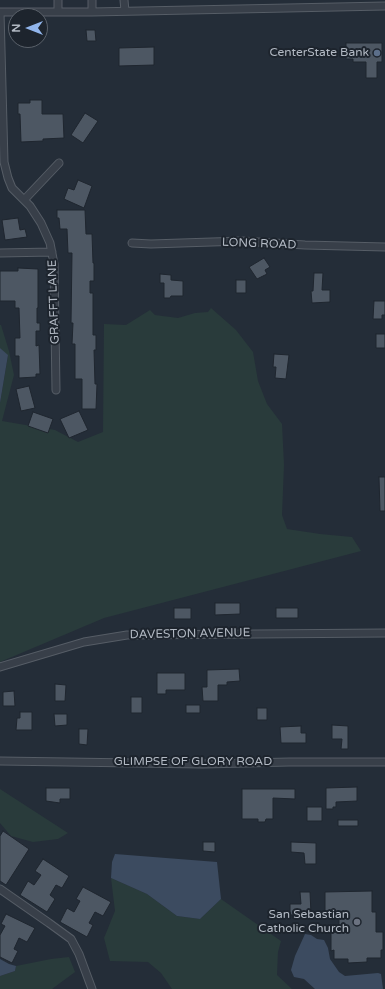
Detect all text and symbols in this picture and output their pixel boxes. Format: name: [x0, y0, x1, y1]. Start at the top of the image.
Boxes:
north arrow: [8, 8, 48, 48]
text: N: [10, 24, 23, 32]
place label: CenterState Bank: [269, 46, 369, 60]
marker: CenterState Bank: [372, 48, 382, 58]
street label: LONG ROAD: [221, 236, 297, 252]
street label: GRAFFT LANE: [45, 260, 63, 344]
street label: DAVESTON AVENUE: [130, 626, 250, 642]
street label: GLIMPSE OF GLORY ROAD: [114, 755, 272, 769]
place label: San Sebastian Catholic Church: [258, 908, 349, 936]
marker: San Sebastian Catholic Church: [352, 917, 362, 927]

